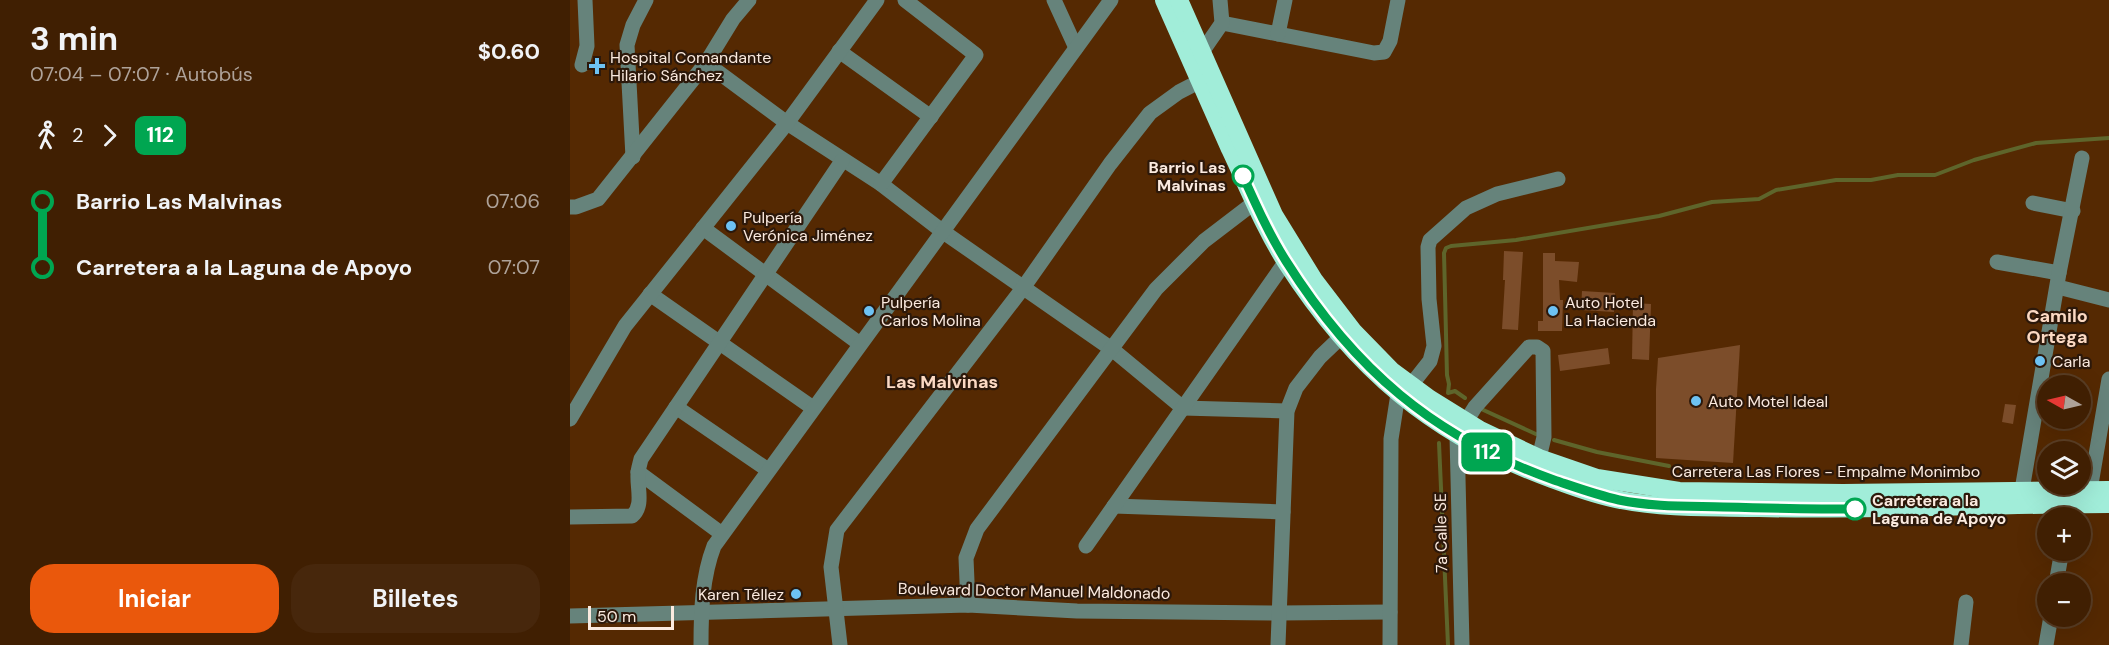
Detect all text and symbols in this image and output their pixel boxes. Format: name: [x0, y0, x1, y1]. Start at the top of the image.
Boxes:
text: 3 min: [30, 17, 118, 60]
text: $0.60: [478, 37, 540, 66]
place label: Hospital Comandante Hilario Sánchez: [610, 47, 771, 86]
marker: Hospital Comandante Hilario Sánchez: [588, 57, 606, 75]
text: 07:04 – 07:07 · Autobús: [30, 61, 253, 87]
icon: walk: [30, 119, 63, 152]
icon: forward: [93, 119, 126, 152]
text: 112: [147, 121, 174, 149]
text: 2: [72, 122, 84, 148]
place label: Barrio Las Malvinas: [1149, 157, 1226, 196]
marker: Barrio Las Malvinas: [1232, 165, 1254, 187]
text: Barrio Las Malvinas: [76, 187, 282, 216]
text: 07:06: [486, 188, 540, 214]
place label: Pulpería Verónica Jiménez: [743, 207, 873, 246]
marker: Pulpería Verónica Jiménez: [724, 219, 738, 233]
text: Carretera a la Laguna de Apoyo: [76, 253, 412, 282]
text: 07:07: [488, 254, 540, 280]
place label: Pulpería Carlos Molina: [881, 292, 981, 331]
place label: Auto Hotel La Hacienda: [1565, 292, 1656, 331]
marker: Pulpería Carlos Molina: [862, 304, 876, 318]
marker: Auto Hotel La Hacienda: [1546, 304, 1560, 318]
district label: Camilo Ortega: [2026, 304, 2088, 349]
place label: Carla: [2052, 351, 2090, 372]
marker: Carla: [2033, 354, 2047, 368]
district label: Las Malvinas: [886, 370, 998, 394]
north arrow: [2037, 375, 2091, 429]
map controls: [2037, 375, 2091, 627]
place label: Auto Motel Ideal: [1708, 391, 1828, 412]
marker: Auto Motel Ideal: [1689, 394, 1703, 408]
line badge: 112: [1452, 432, 1522, 472]
text: 112: [1473, 438, 1501, 466]
button: layers: [2037, 441, 2091, 495]
street label: Carretera Las Flores - Empalme Monimbo: [1672, 461, 1980, 482]
place label: Carretera a la Laguna de Apoyo: [1872, 490, 2006, 529]
street label: 7a Calle SE: [1430, 493, 1452, 573]
marker: Carretera a la Laguna de Apoyo: [1844, 498, 1866, 520]
button: +: [2037, 507, 2091, 561]
button: Iniciar: [30, 564, 279, 633]
button: Billetes: [291, 564, 540, 633]
button: −: [2037, 573, 2091, 627]
street label: Boulevard Doctor Manuel Maldonado: [898, 578, 1170, 604]
place label: Karen Téllez: [698, 584, 784, 605]
marker: Karen Téllez: [789, 587, 803, 601]
scale bar: [588, 603, 674, 630]
text: 50 m: [597, 606, 636, 627]

